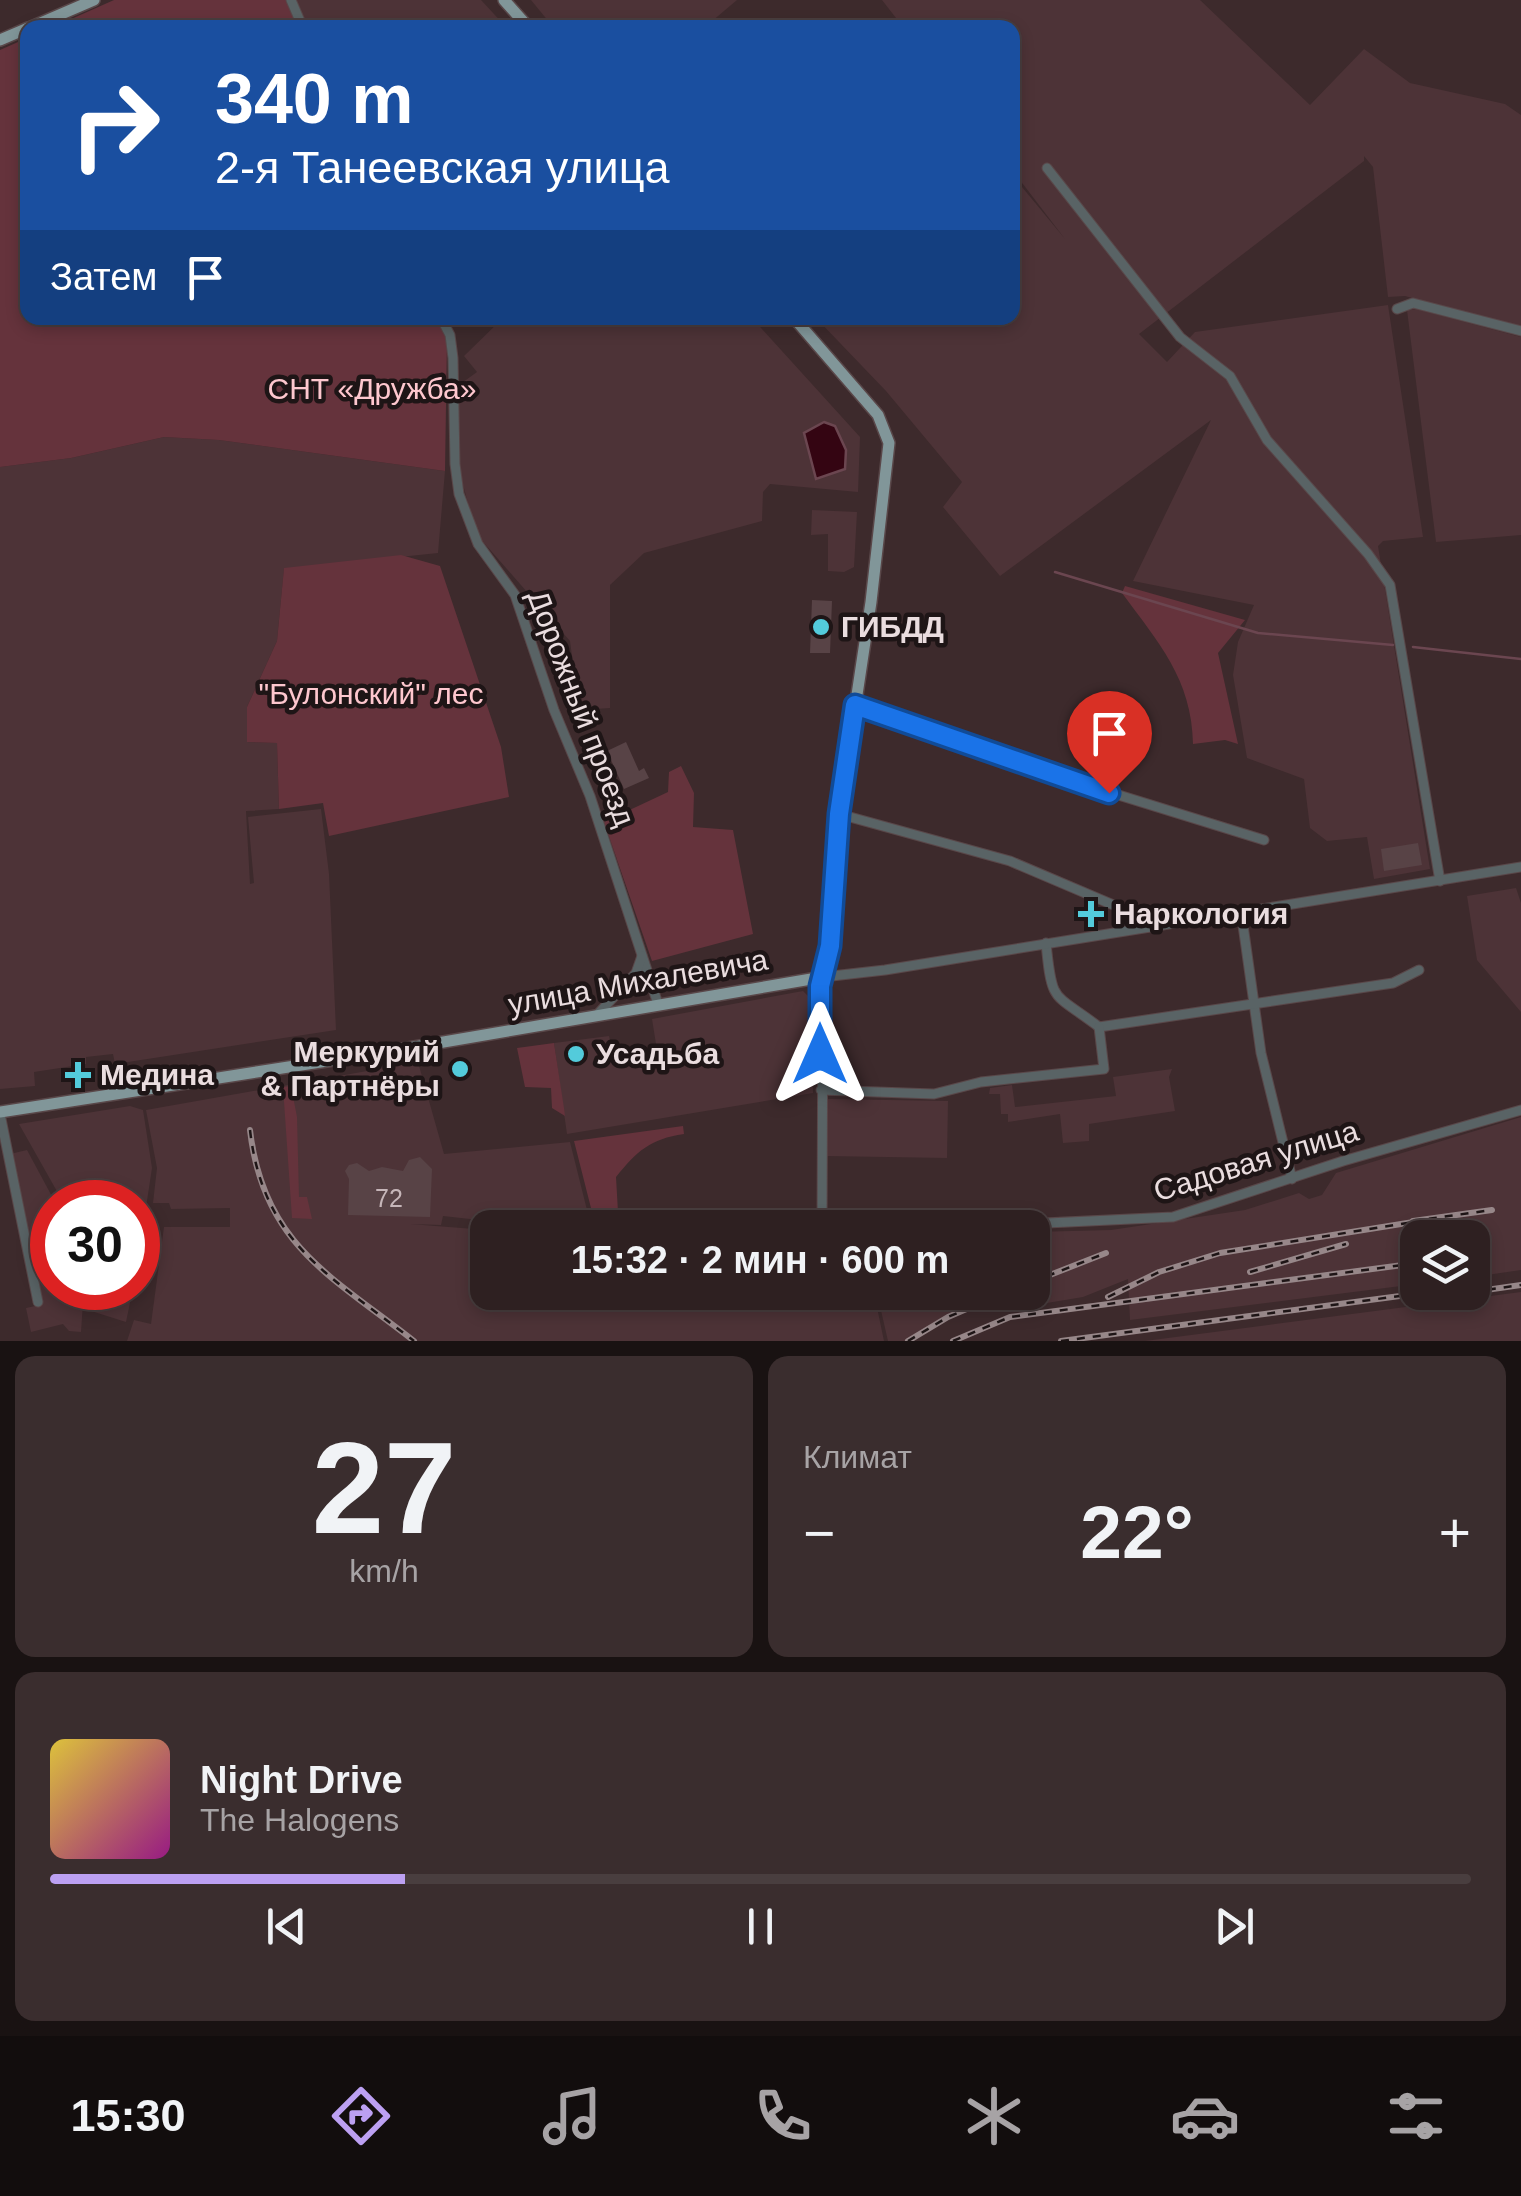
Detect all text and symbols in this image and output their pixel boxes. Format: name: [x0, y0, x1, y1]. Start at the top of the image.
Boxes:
icon: right: [50, 60, 180, 190]
text: 340 m: [215, 60, 413, 138]
text: 2-я Танеевская улица: [215, 142, 669, 193]
icon: arrive: [178, 250, 233, 305]
text: Затем: [50, 256, 158, 298]
park label: СНТ «Дружба»: [268, 372, 476, 405]
street label: Дорожный проезд: [521, 585, 642, 830]
place label: ГИБДД: [841, 610, 944, 643]
marker: ГИБДД: [810, 616, 832, 638]
park label: "Булонский" лес: [259, 677, 483, 710]
pin: [1067, 691, 1152, 794]
icon: arrive: [1082, 706, 1137, 761]
place label: Наркология: [1114, 897, 1288, 930]
marker: Наркология: [1078, 901, 1104, 927]
street label: улица Михалевича: [505, 942, 771, 1021]
position arrow: [768, 1002, 872, 1106]
place label: Меркурий & Партнёры: [260, 1035, 440, 1102]
place label: Усадьба: [596, 1037, 720, 1070]
marker: Усадьба: [565, 1043, 587, 1065]
place label: Медина: [100, 1058, 214, 1091]
marker: Меркурий & Партнёры: [449, 1058, 471, 1080]
marker: Медина: [65, 1062, 91, 1088]
street label: Садовая улица: [1150, 1114, 1362, 1207]
speed limit sign: 30: [30, 1180, 160, 1310]
house number: 72: [375, 1184, 403, 1212]
map controls: [1400, 1220, 1490, 1310]
button: layers: [1400, 1220, 1490, 1310]
text: 15:32 · 2 мин · 600 m: [571, 1239, 949, 1281]
text: 27: [312, 1415, 456, 1561]
text: Климат: [803, 1439, 912, 1475]
text: 22°: [1080, 1490, 1194, 1574]
text: −: [803, 1502, 835, 1564]
text: +: [1439, 1502, 1471, 1564]
text: km/h: [349, 1553, 419, 1589]
text: Night Drive: [200, 1759, 403, 1801]
text: The Halogens: [200, 1802, 399, 1838]
icon: previous: [259, 1899, 314, 1954]
icon: pause: [733, 1899, 788, 1954]
icon: next: [1207, 1899, 1262, 1954]
icon: directions: [326, 2081, 396, 2151]
icon: music: [537, 2081, 607, 2151]
icon: phone: [748, 2081, 818, 2151]
icon: climate: [959, 2081, 1029, 2151]
icon: car: [1170, 2081, 1240, 2151]
icon: filters: [1381, 2081, 1451, 2151]
text: 15:30: [70, 2090, 186, 2141]

